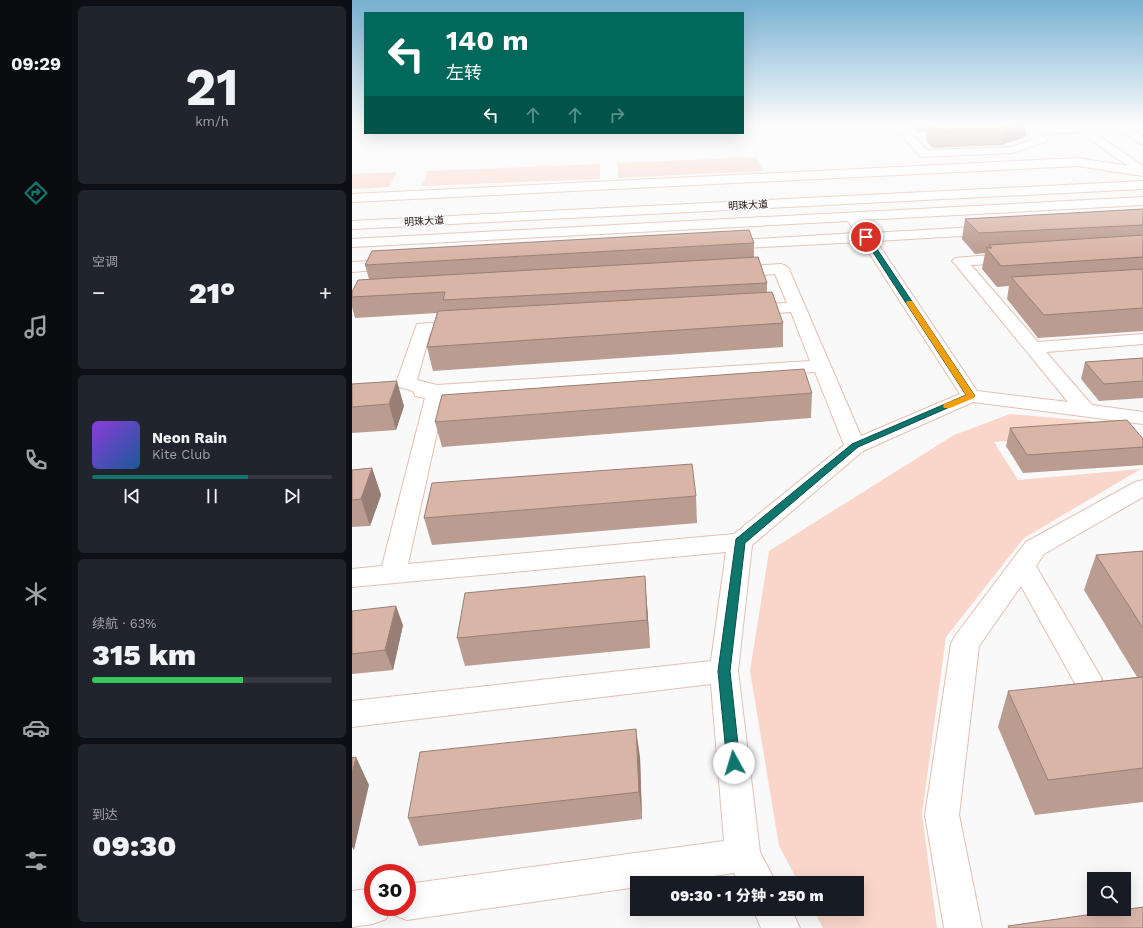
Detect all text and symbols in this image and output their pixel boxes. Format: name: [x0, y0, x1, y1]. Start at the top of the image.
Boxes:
text: 140 m: [446, 24, 529, 57]
icon: left: [380, 28, 432, 80]
text: 09:29: [11, 53, 61, 74]
text: 21: [185, 57, 239, 118]
text: 左转: [446, 62, 482, 83]
icon: left: [480, 104, 502, 126]
icon: ahead: [522, 104, 544, 126]
icon: ahead: [564, 104, 586, 126]
icon: right: [606, 104, 628, 126]
text: km/h: [195, 114, 229, 129]
icon: directions: [22, 179, 50, 207]
street label: 明珠大道: [728, 198, 768, 212]
street label: 明珠大道: [404, 214, 444, 228]
pin: [849, 220, 883, 254]
icon: arrive: [855, 226, 877, 248]
text: 空调: [92, 254, 118, 269]
text: 21°: [189, 275, 235, 310]
text: −: [92, 280, 105, 305]
text: +: [319, 280, 332, 305]
icon: music: [22, 313, 50, 341]
text: Neon Rain: [152, 429, 227, 447]
icon: phone: [22, 446, 50, 474]
text: Kite Club: [152, 447, 210, 462]
icon: previous: [121, 485, 143, 507]
icon: pause: [201, 485, 223, 507]
icon: next: [281, 485, 303, 507]
icon: climate: [22, 580, 50, 608]
text: 续航 · 63%: [92, 616, 156, 631]
text: 315 km: [92, 637, 196, 672]
icon: car: [22, 714, 50, 742]
position arrow: [713, 742, 755, 784]
text: 到达: [92, 807, 118, 822]
text: 09:30: [92, 828, 177, 863]
icon: filters: [22, 847, 50, 875]
speed limit sign: 30: [364, 864, 416, 916]
map controls: [1087, 872, 1131, 916]
button: search: [1087, 872, 1131, 916]
text: 09:30 · 1 分钟 · 250 m: [670, 887, 824, 905]

